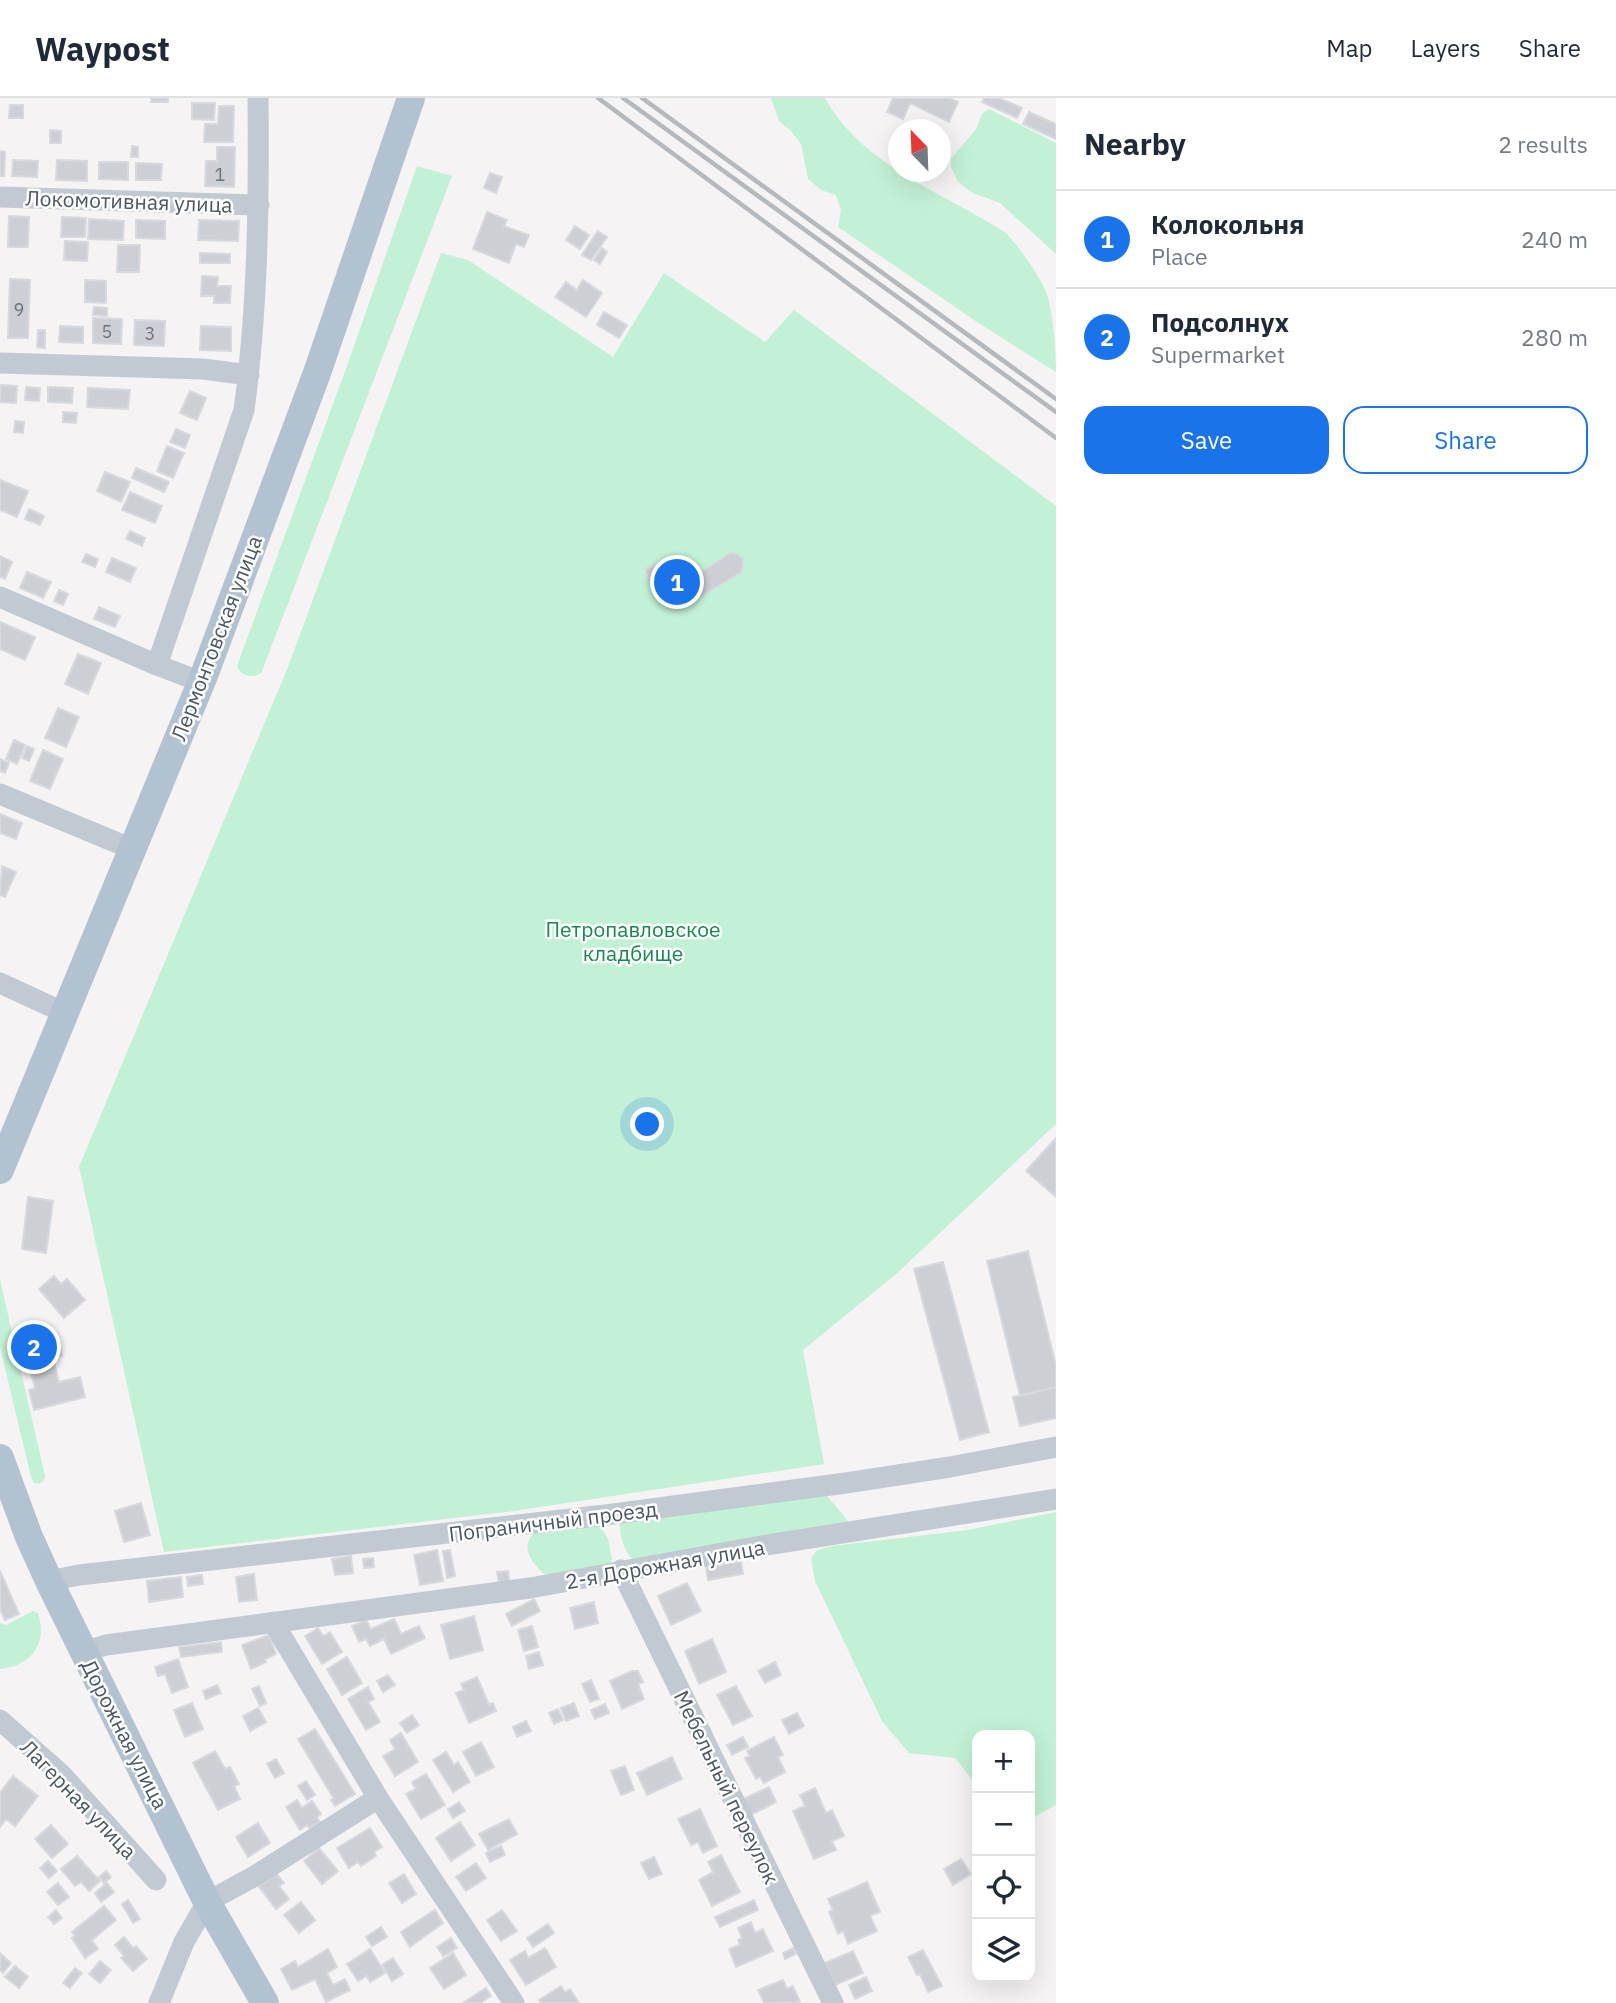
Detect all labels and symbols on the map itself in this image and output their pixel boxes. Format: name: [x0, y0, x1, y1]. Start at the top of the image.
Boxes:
north arrow: [888, 119, 951, 182]
house number: 1: [215, 163, 225, 186]
street label: Локомотивная улица: [25, 183, 233, 219]
house number: 9: [14, 298, 24, 321]
house number: 5: [102, 320, 112, 343]
house number: 3: [145, 322, 155, 345]
street label: Лермонтовская улица: [164, 531, 268, 745]
pin: 1: [654, 556, 700, 608]
park label: Петропавловское кладбище: [546, 915, 720, 967]
your location: [630, 1107, 664, 1141]
pin: 2: [11, 1321, 57, 1373]
street label: Пограничный проезд: [447, 1494, 659, 1548]
street label: 2-я Дорожная улица: [563, 1533, 767, 1595]
street label: Дорожная улица: [75, 1654, 175, 1814]
street label: Мебельный переулок: [668, 1686, 786, 1888]
street label: Лагерная улица: [15, 1733, 143, 1865]

